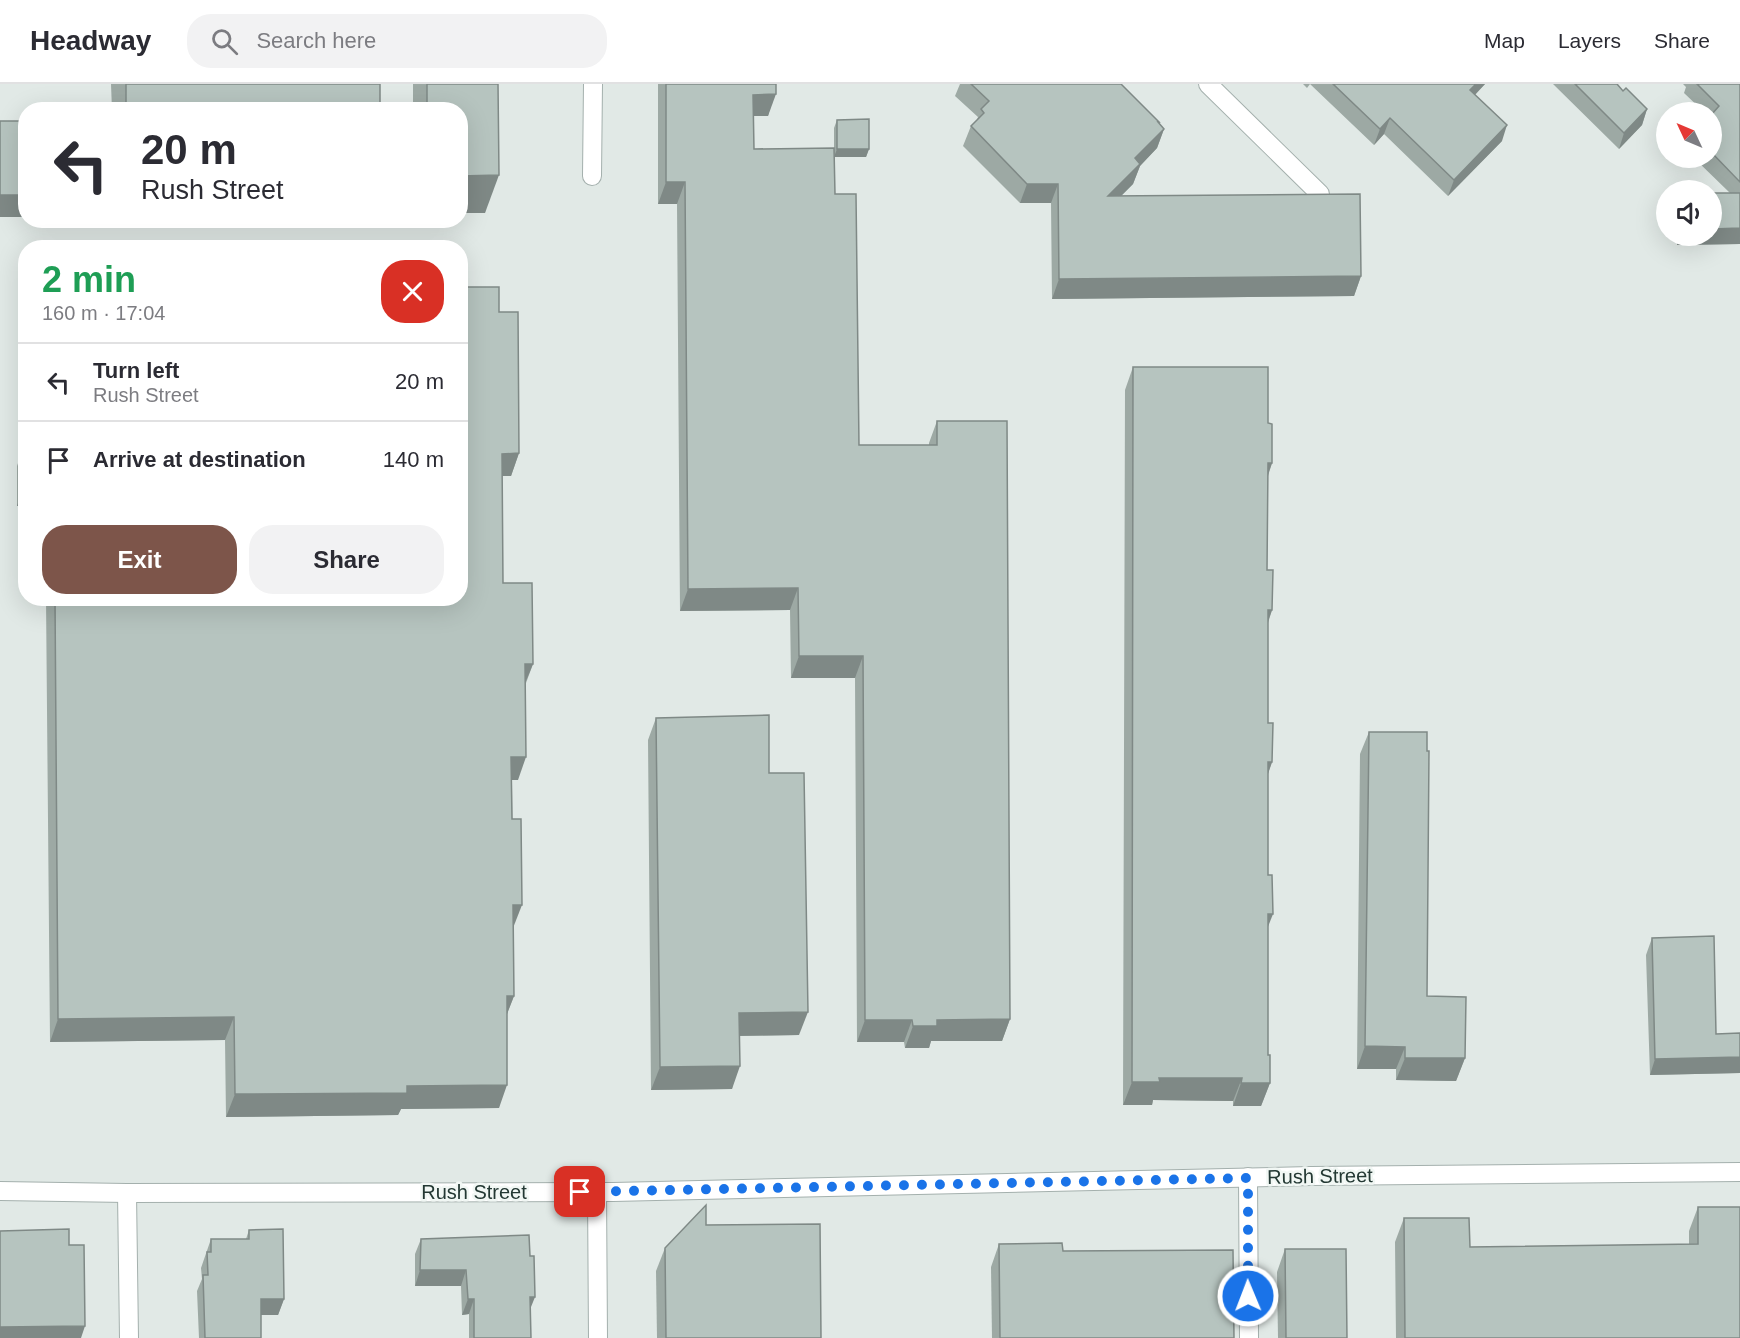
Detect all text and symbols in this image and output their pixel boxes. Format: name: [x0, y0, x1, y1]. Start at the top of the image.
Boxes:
search box: [187, 14, 607, 68]
text: Headway: [30, 25, 151, 56]
icon: search: [208, 25, 241, 58]
text: Search here: [256, 28, 376, 53]
text: Map: [1484, 29, 1525, 52]
text: Layers: [1558, 29, 1621, 52]
text: Share: [1654, 29, 1710, 52]
north arrow: [1656, 102, 1722, 168]
map controls: [1656, 102, 1722, 246]
icon: left: [42, 126, 120, 204]
text: 20 m: [141, 126, 237, 173]
text: Rush Street: [141, 175, 284, 205]
button: sound: [1656, 180, 1722, 246]
text: 2 min: [42, 259, 136, 300]
button: close: [381, 260, 444, 323]
text: 160 m · 17:04: [42, 302, 165, 324]
text: Turn left: [93, 358, 179, 383]
icon: left: [42, 366, 75, 399]
text: 20 m: [395, 369, 444, 394]
text: Rush Street: [93, 384, 199, 406]
icon: arrive: [42, 444, 75, 477]
text: Arrive at destination: [93, 447, 306, 472]
text: 140 m: [383, 447, 444, 472]
button: Exit: [42, 525, 237, 594]
button: Share: [249, 525, 444, 594]
street label: Rush Street: [1267, 1164, 1373, 1188]
pin: [554, 1166, 605, 1217]
icon: arrive: [563, 1175, 596, 1208]
street label: Rush Street: [421, 1181, 527, 1203]
position arrow: [1216, 1264, 1280, 1328]

